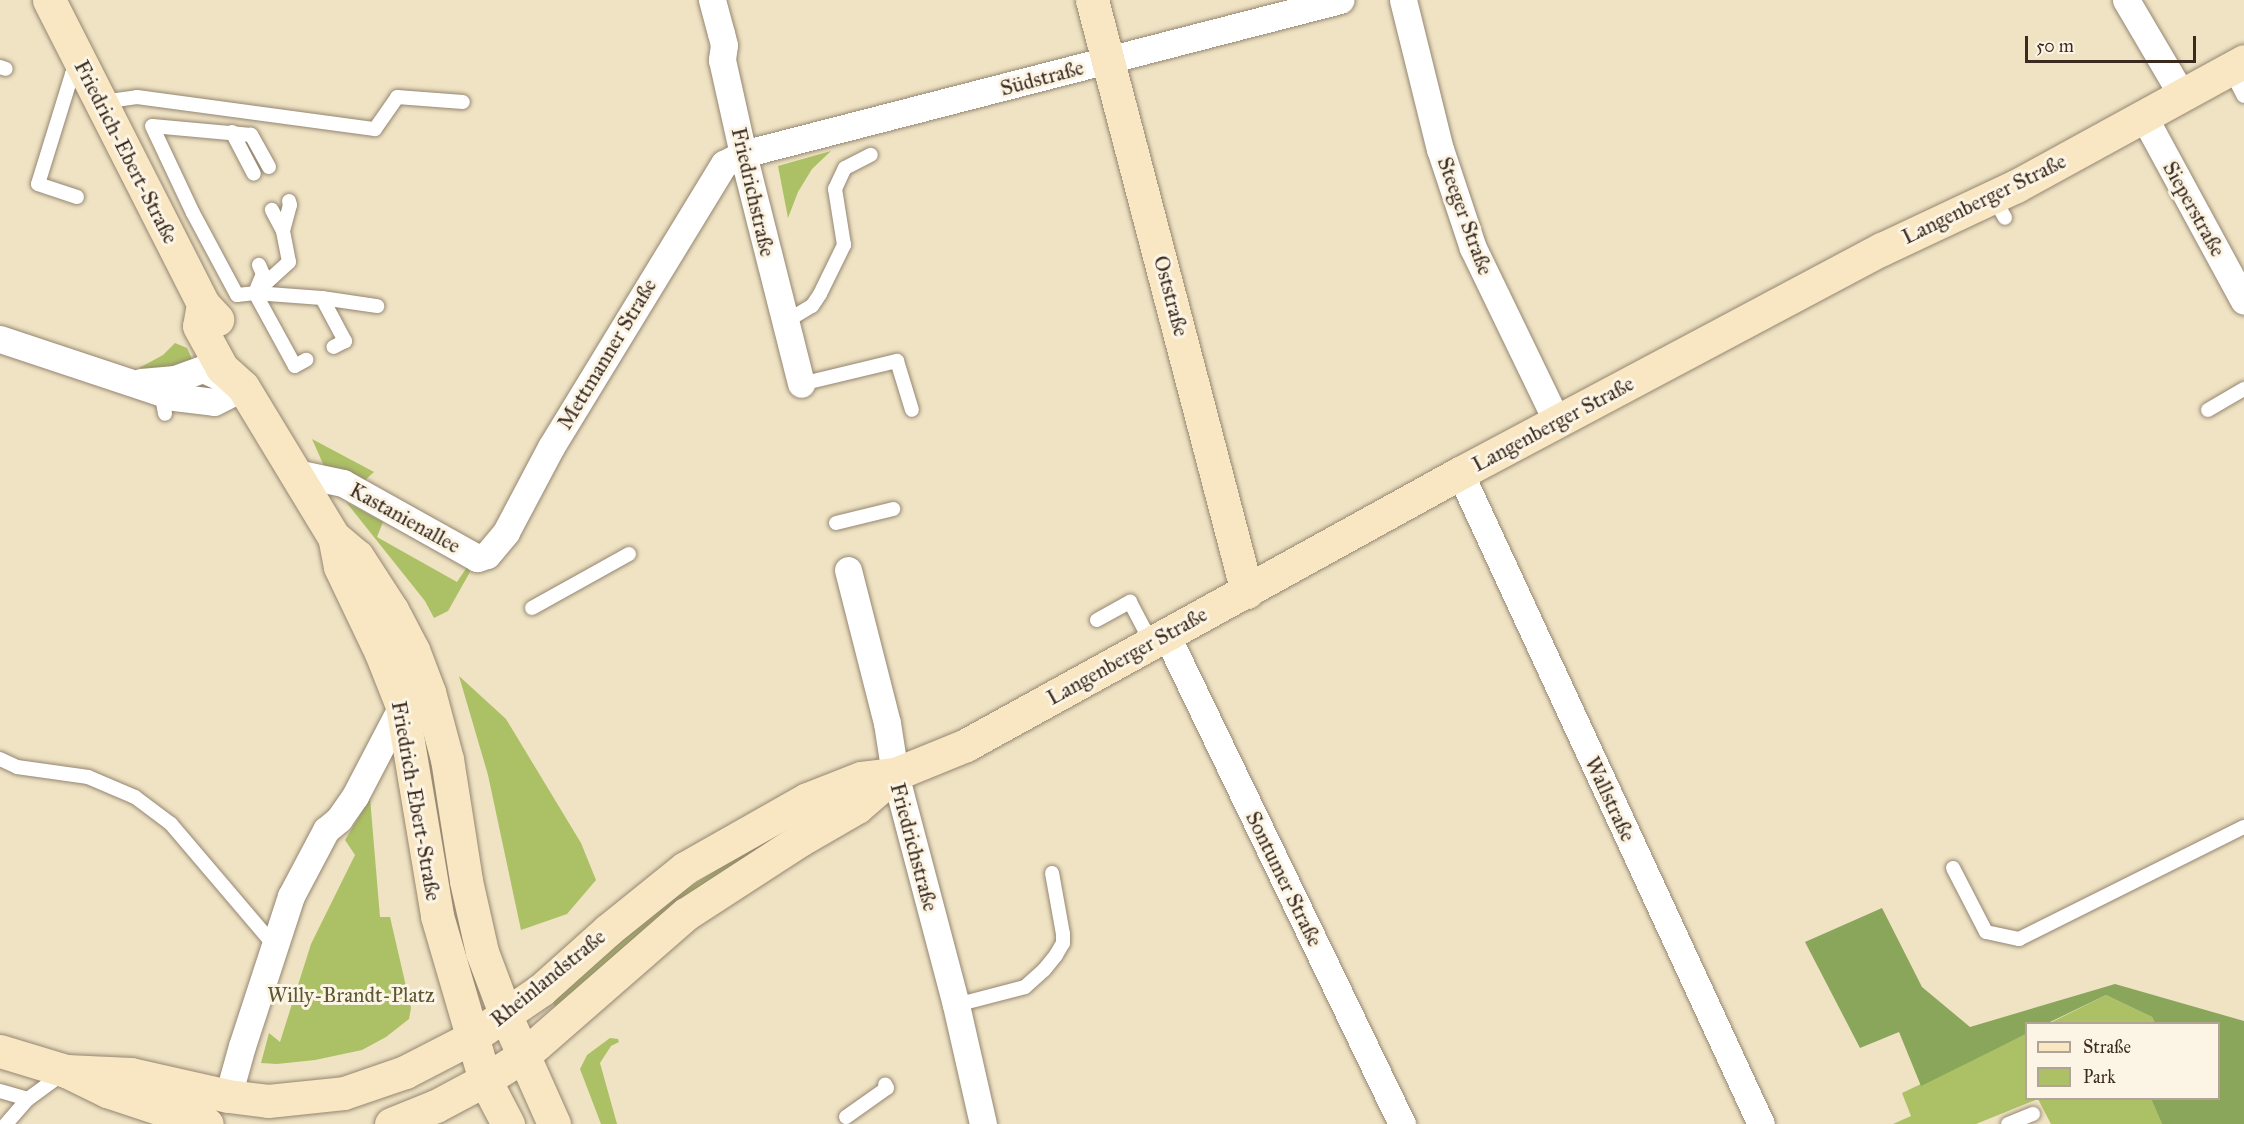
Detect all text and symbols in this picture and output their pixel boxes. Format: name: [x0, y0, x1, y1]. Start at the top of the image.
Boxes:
scale bar: [2028, 24, 2199, 62]
text: 50 m: [2036, 35, 2074, 57]
street label: Südstraße: [998, 55, 1086, 101]
street label: Friedrich-Ebert-Straße: [69, 56, 183, 248]
street label: Friedrichstraße: [726, 125, 780, 259]
street label: Langenberger Straße: [1898, 148, 2070, 250]
street label: Steeger Straße: [1432, 154, 1498, 278]
street label: Sieperstraße: [2158, 157, 2230, 261]
street label: Oststraße: [1148, 253, 1194, 339]
street label: Mettmanner Straße: [552, 274, 662, 434]
street label: Langenberger Straße: [1468, 371, 1638, 477]
street label: Kastanienallee: [345, 477, 465, 559]
street label: Langenberger Straße: [1043, 602, 1211, 710]
street label: Friedrich-Ebert-Straße: [386, 699, 446, 903]
street label: Wallstraße: [1579, 753, 1641, 845]
street label: Friedrichstraße: [885, 780, 943, 914]
street label: Sontumer Straße: [1240, 807, 1328, 951]
street label: Rheinlandstraße: [486, 924, 610, 1032]
park label: Willy-Brandt-Platz: [267, 982, 435, 1008]
legend: [2025, 1022, 2220, 1100]
text: Straße: [2083, 1036, 2131, 1058]
text: Park: [2083, 1066, 2116, 1088]

